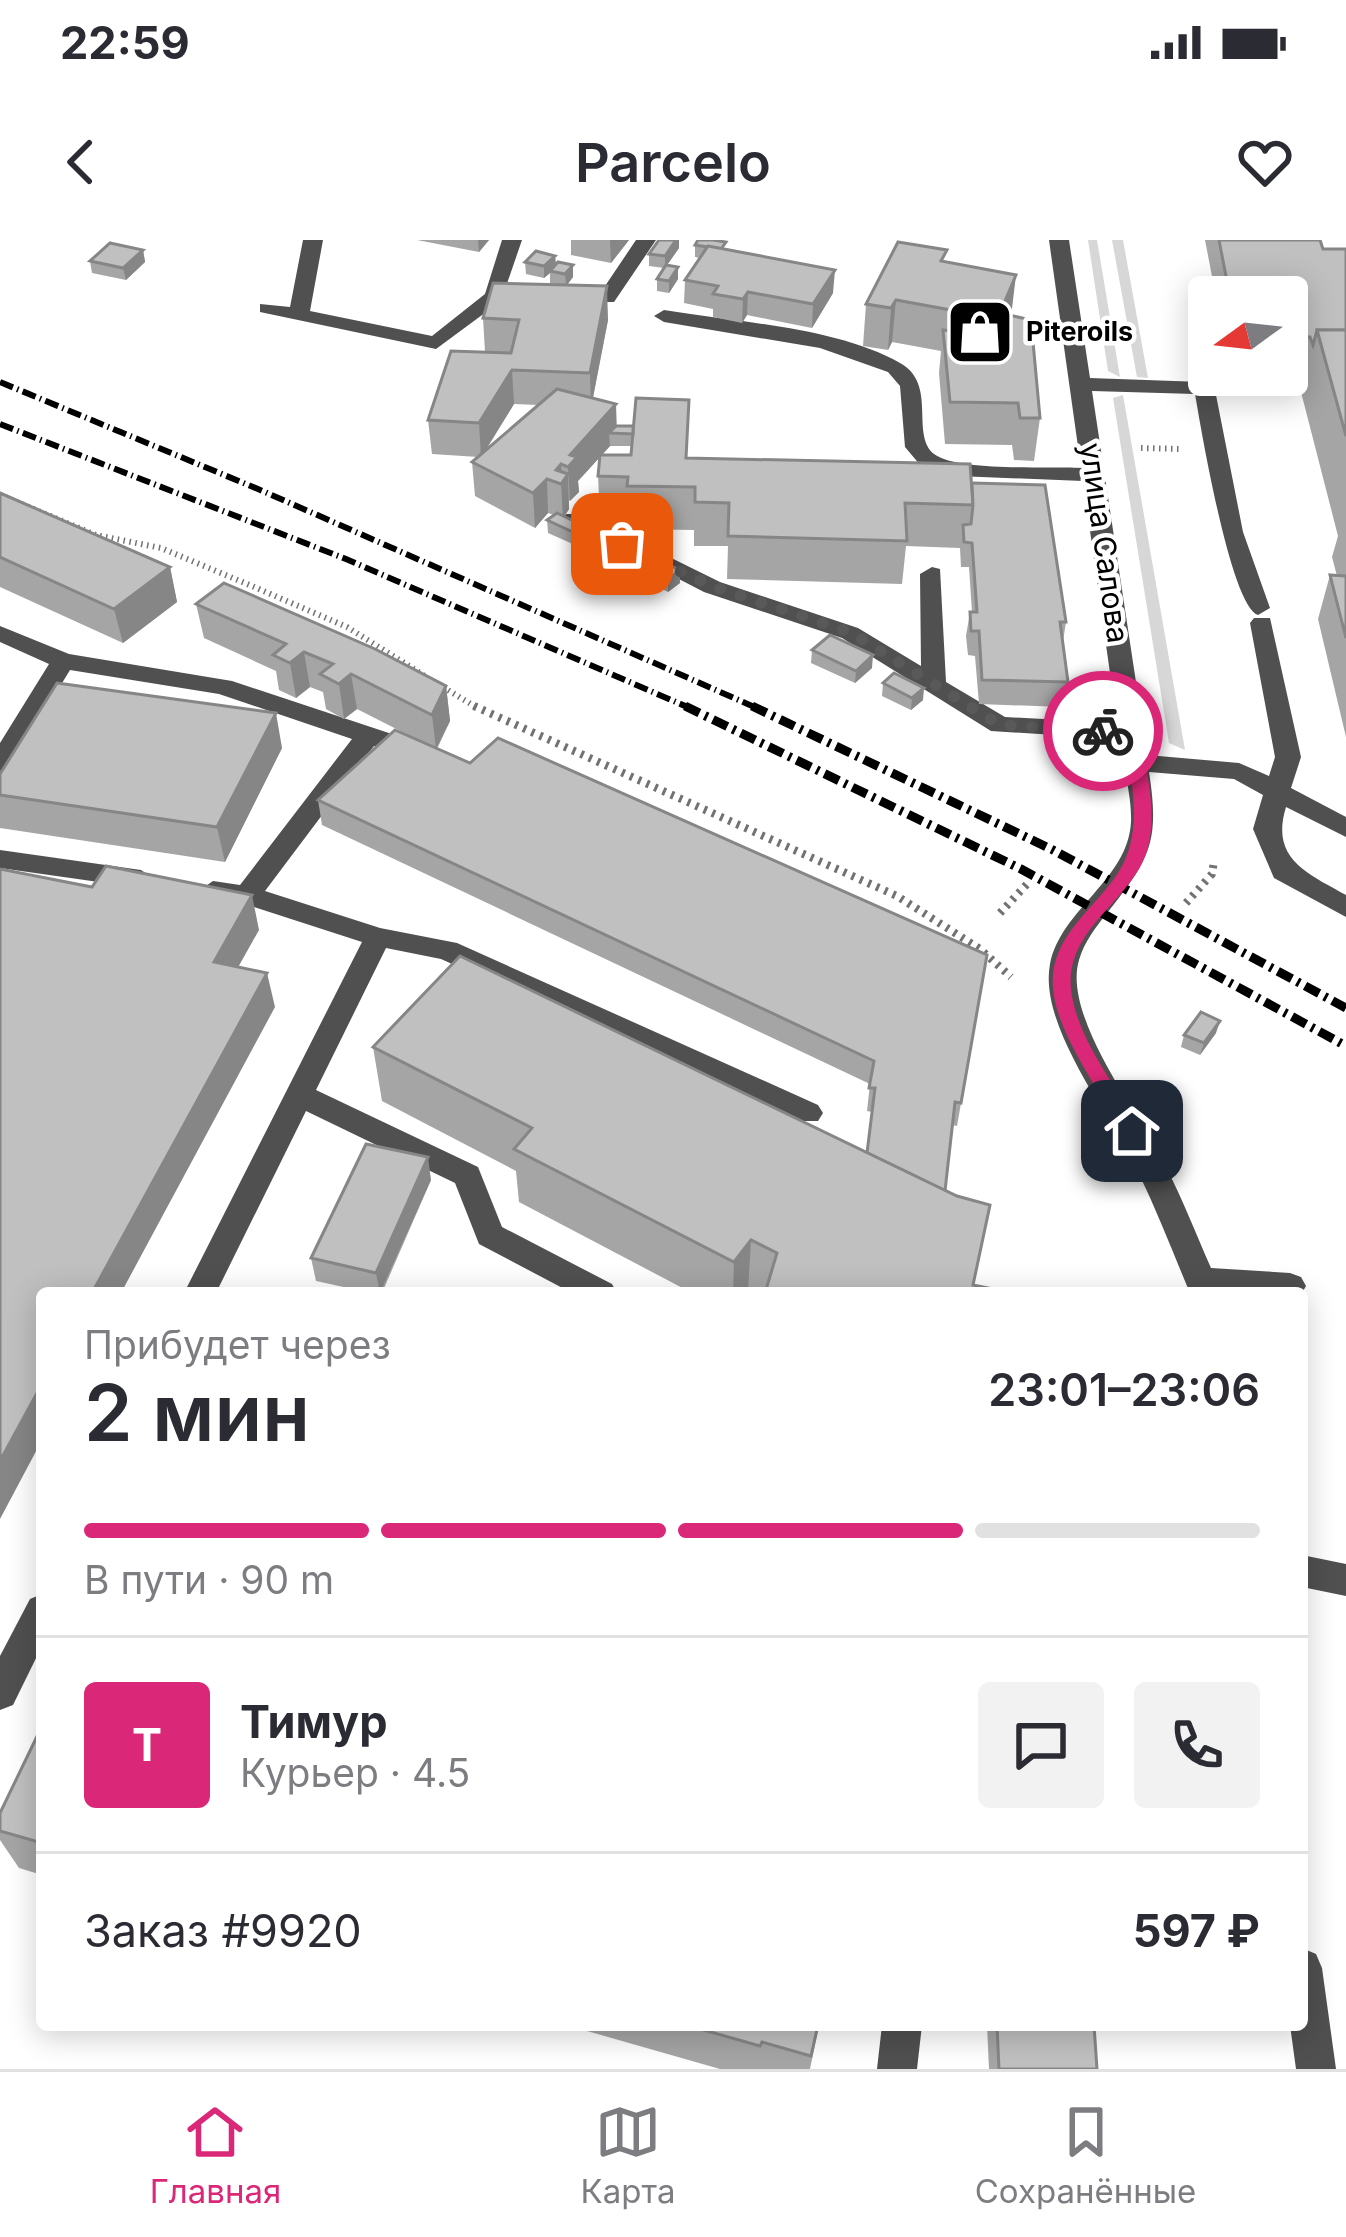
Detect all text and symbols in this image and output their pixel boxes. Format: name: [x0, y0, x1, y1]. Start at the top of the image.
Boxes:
text: 22:59: [60, 15, 190, 70]
icon: back: [48, 129, 114, 195]
icon: heart: [1232, 129, 1298, 195]
text: Parcelo: [575, 130, 771, 195]
north arrow: [1188, 276, 1308, 396]
map controls: [1188, 276, 1308, 396]
shop icon: Piteroils: [945, 297, 1015, 367]
place label: Piteroils: [1026, 315, 1133, 348]
street label: улица Салова: [1073, 441, 1137, 645]
pin: [571, 493, 673, 595]
icon: bag: [589, 511, 655, 577]
courier: [1043, 671, 1163, 791]
icon: bike: [1070, 698, 1136, 764]
pin: [1081, 1080, 1183, 1182]
icon: home: [1099, 1098, 1165, 1164]
text: Прибудет через: [84, 1321, 391, 1368]
text: 23:01–23:06: [988, 1362, 1260, 1417]
text: 2 мин: [84, 1365, 310, 1460]
text: В пути · 90 m: [84, 1556, 334, 1603]
button: chat: [978, 1682, 1104, 1808]
button: phone: [1134, 1682, 1260, 1808]
text: Тимур: [240, 1694, 388, 1749]
text: Т: [132, 1717, 162, 1772]
text: Курьер · 4.5: [240, 1749, 470, 1796]
text: Заказ #9920: [84, 1903, 362, 1958]
text: 597 ₽: [1133, 1903, 1260, 1958]
tab: Главная: [150, 2099, 281, 2211]
tab: Карта: [581, 2099, 675, 2211]
tab: Сохранённые: [975, 2099, 1196, 2211]

